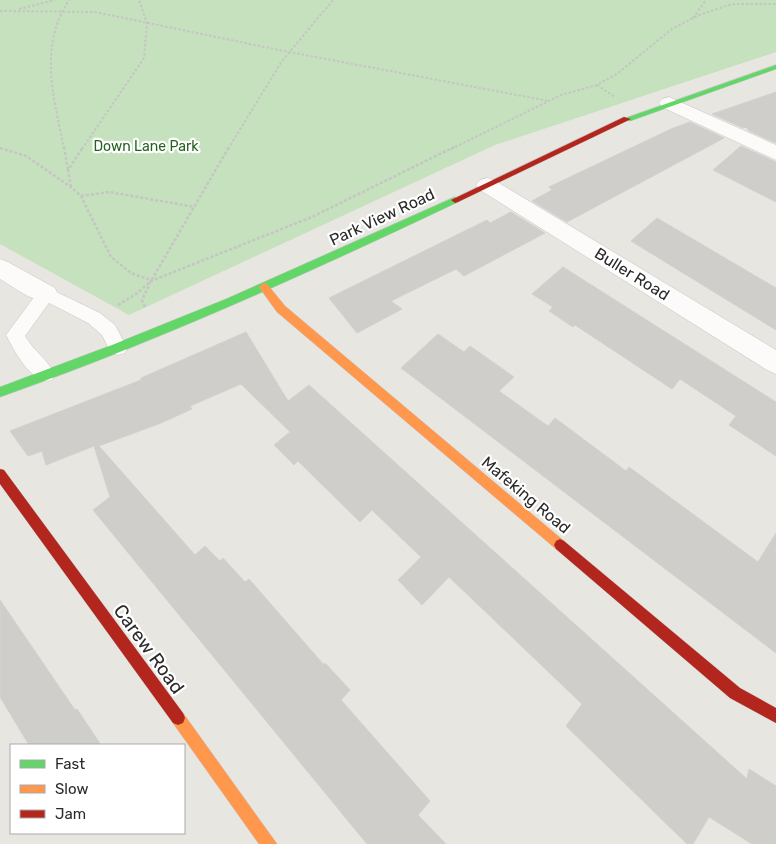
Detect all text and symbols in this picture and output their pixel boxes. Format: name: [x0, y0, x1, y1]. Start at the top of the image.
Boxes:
park label: Down Lane Park: [93, 138, 199, 155]
street label: Park View Road: [326, 184, 438, 250]
street label: Buller Road: [591, 244, 673, 304]
street label: Mafeking Road: [478, 452, 574, 538]
street label: Carew Road: [109, 600, 189, 698]
legend: [10, 744, 185, 834]
text: Fast: [55, 755, 85, 773]
text: Slow: [55, 780, 88, 798]
text: Jam: [55, 805, 86, 823]

